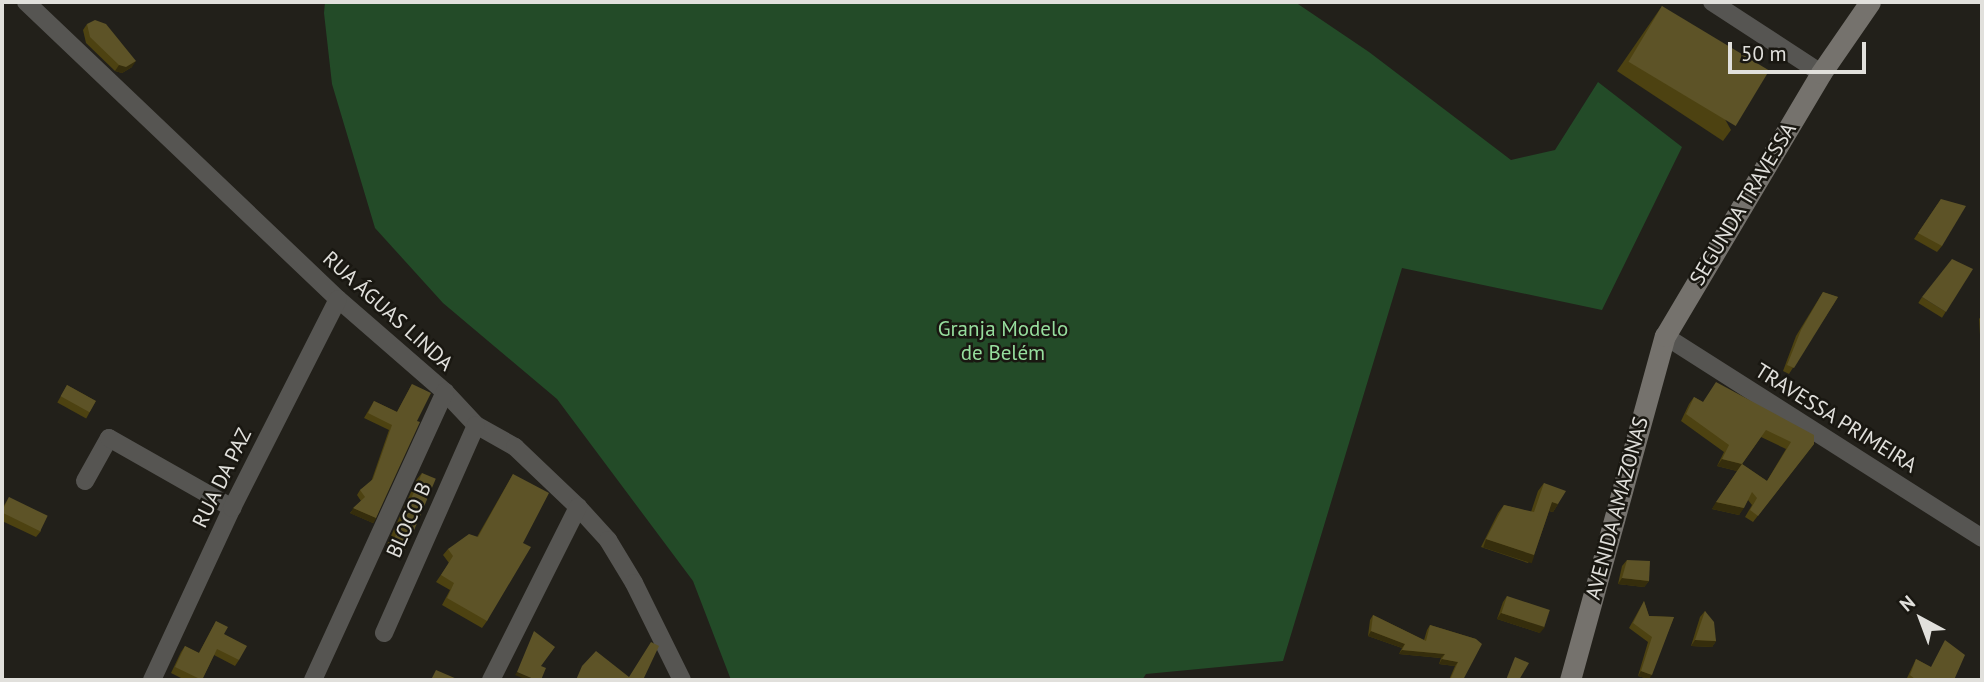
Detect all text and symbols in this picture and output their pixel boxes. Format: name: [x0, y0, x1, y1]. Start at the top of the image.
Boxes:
scale bar: [1732, 28, 1870, 72]
text: 50 m: [1741, 40, 1787, 67]
street label: SEGUNDA TRAVESSA: [1684, 117, 1802, 291]
street label: RUA ÁGUAS LINDA: [317, 245, 459, 377]
park label: Granja Modelo de Belém: [938, 316, 1068, 366]
street label: TRAVESSA PRIMEIRA: [1750, 358, 1922, 478]
street label: AVENIDA AMAZONAS: [1580, 413, 1654, 603]
street label: RUA DA PAZ: [187, 423, 257, 533]
street label: BLOCO B: [381, 478, 437, 562]
north arrow: [1886, 584, 1956, 654]
text: N: [1895, 590, 1920, 616]

